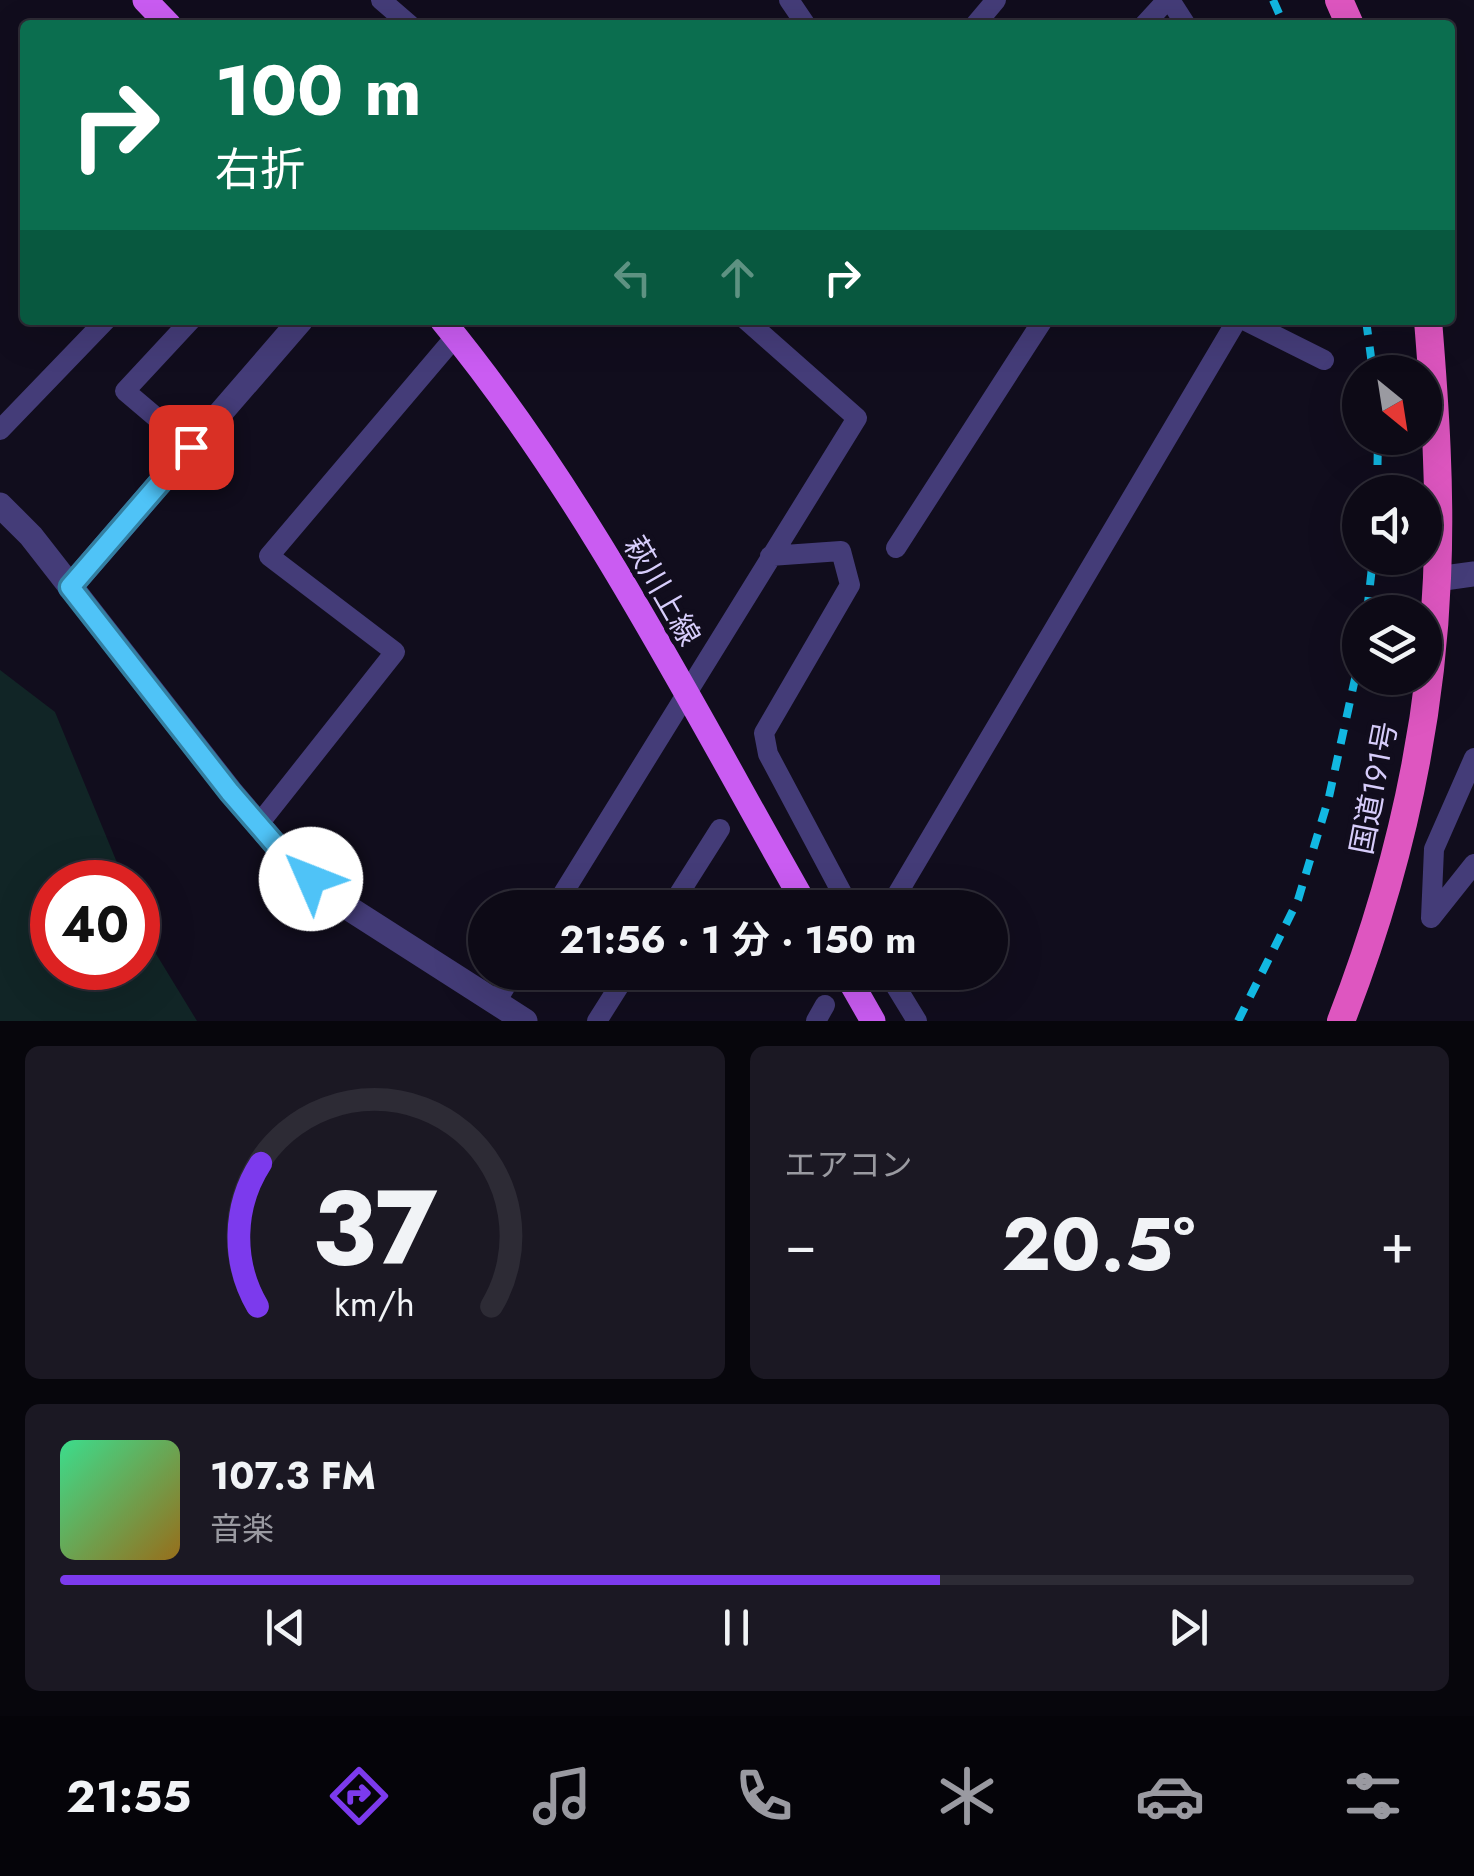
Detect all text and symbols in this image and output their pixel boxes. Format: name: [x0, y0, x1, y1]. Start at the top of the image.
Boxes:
text: 100 m: [215, 40, 422, 141]
icon: right: [50, 60, 180, 190]
text: 右折: [215, 137, 305, 202]
icon: left: [605, 250, 660, 305]
icon: ahead: [710, 250, 765, 305]
icon: right: [815, 250, 870, 305]
north arrow: [1342, 355, 1442, 455]
map controls: [1342, 355, 1442, 695]
pin: [149, 405, 234, 490]
icon: arrive: [164, 420, 219, 475]
button: sound: [1342, 475, 1442, 575]
street label: 萩川上線: [614, 528, 711, 653]
button: layers: [1342, 595, 1442, 695]
street label: 国道191号: [1340, 718, 1407, 858]
position arrow: [259, 827, 363, 931]
speed limit sign: 40: [30, 860, 160, 990]
text: 21:56 · 1 分 · 150 m: [560, 912, 916, 967]
text: エアコン: [785, 1142, 913, 1188]
text: 37: [312, 1153, 438, 1303]
text: 20.5°: [1002, 1190, 1195, 1298]
text: −: [785, 1204, 817, 1284]
text: +: [1380, 1204, 1414, 1284]
text: km/h: [334, 1278, 415, 1329]
text: 107.3 FM: [210, 1448, 376, 1503]
text: 音楽: [210, 1506, 274, 1552]
icon: previous: [258, 1600, 313, 1655]
icon: pause: [709, 1600, 764, 1655]
icon: next: [1161, 1600, 1216, 1655]
icon: directions: [324, 1761, 394, 1831]
icon: music: [527, 1761, 597, 1831]
icon: phone: [729, 1761, 799, 1831]
icon: climate: [932, 1761, 1002, 1831]
icon: car: [1135, 1761, 1205, 1831]
icon: filters: [1338, 1761, 1408, 1831]
text: 21:55: [66, 1764, 191, 1829]

